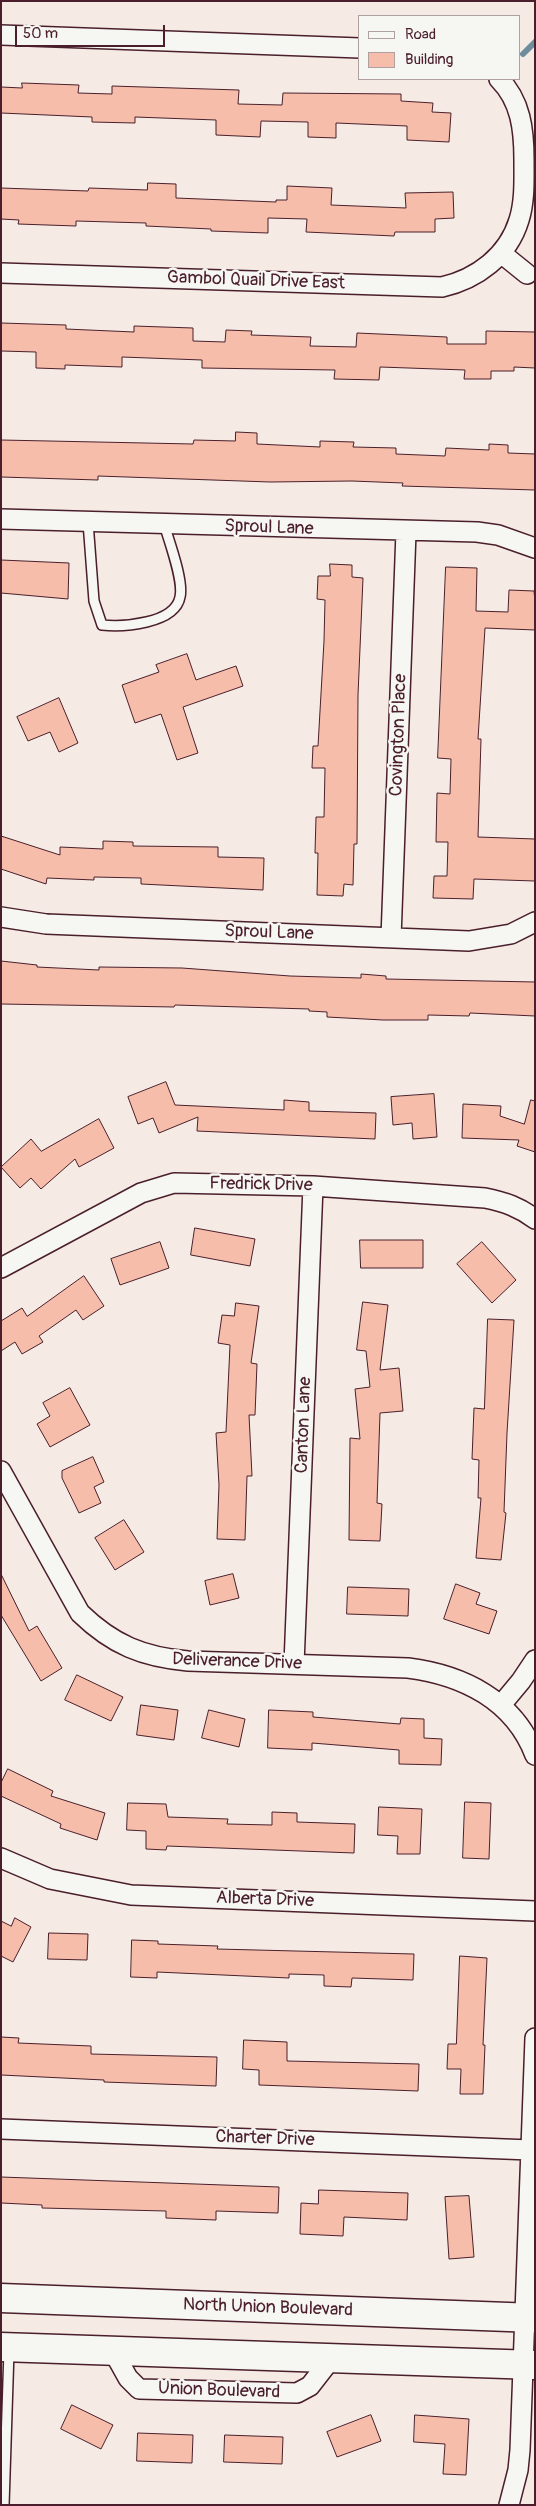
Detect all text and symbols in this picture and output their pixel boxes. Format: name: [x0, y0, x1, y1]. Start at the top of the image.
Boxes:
scale bar: [18, 15, 168, 47]
legend: [358, 15, 521, 80]
text: 50 m: [23, 24, 58, 43]
text: Road: [405, 25, 436, 44]
text: Building: [405, 50, 453, 69]
street label: Gambol Quail Drive East: [167, 267, 345, 295]
street label: Sproul Lane: [224, 516, 314, 540]
street label: Covington Place: [386, 673, 412, 797]
street label: Sproul Lane: [224, 921, 314, 945]
street label: Fredrick Drive: [209, 1173, 313, 1197]
street label: Canton Lane: [292, 1376, 316, 1474]
street label: Deliverance Drive: [172, 1649, 302, 1675]
street label: Alberta Drive: [216, 1887, 314, 1913]
street label: Charter Drive: [215, 2126, 315, 2152]
street label: North Union Boulevard: [183, 2294, 353, 2322]
street label: Union Boulevard: [158, 2378, 280, 2404]

